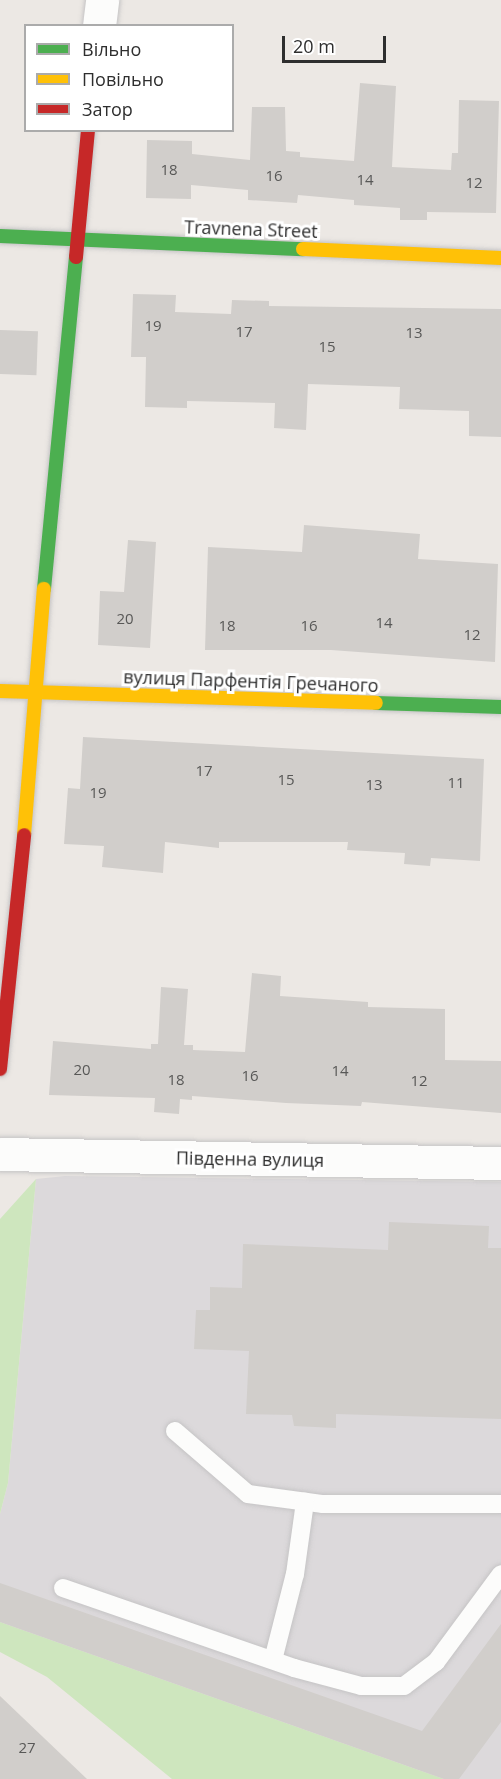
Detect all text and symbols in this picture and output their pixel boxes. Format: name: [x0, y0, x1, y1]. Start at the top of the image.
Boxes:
legend: [24, 24, 234, 132]
scale bar: [285, 24, 388, 62]
text: 20 m: [293, 34, 335, 58]
text: Вільно: [82, 37, 141, 61]
text: Повільно: [82, 67, 164, 91]
text: Затор: [82, 97, 133, 121]
house number: 18: [160, 161, 178, 179]
house number: 16: [265, 167, 283, 185]
house number: 14: [356, 171, 374, 189]
house number: 12: [465, 174, 483, 192]
street label: Travnena Street: [184, 216, 318, 242]
house number: 19: [144, 317, 162, 335]
house number: 17: [235, 323, 253, 341]
house number: 13: [405, 324, 423, 342]
house number: 15: [318, 338, 336, 356]
house number: 20: [116, 610, 134, 628]
house number: 14: [375, 614, 393, 632]
house number: 18: [218, 617, 236, 635]
house number: 16: [300, 617, 318, 635]
house number: 12: [463, 626, 481, 644]
street label: вулиця Парфентія Гречаного: [123, 666, 379, 696]
house number: 17: [195, 762, 213, 780]
house number: 15: [277, 771, 295, 789]
house number: 11: [447, 774, 465, 792]
house number: 13: [365, 776, 383, 794]
house number: 19: [89, 784, 107, 802]
house number: 20: [73, 1061, 91, 1079]
house number: 14: [331, 1062, 349, 1080]
house number: 16: [241, 1067, 259, 1085]
house number: 18: [167, 1071, 185, 1089]
house number: 12: [410, 1072, 428, 1090]
street label: Південна вулиця: [176, 1147, 324, 1171]
house number: 27: [18, 1739, 36, 1757]

